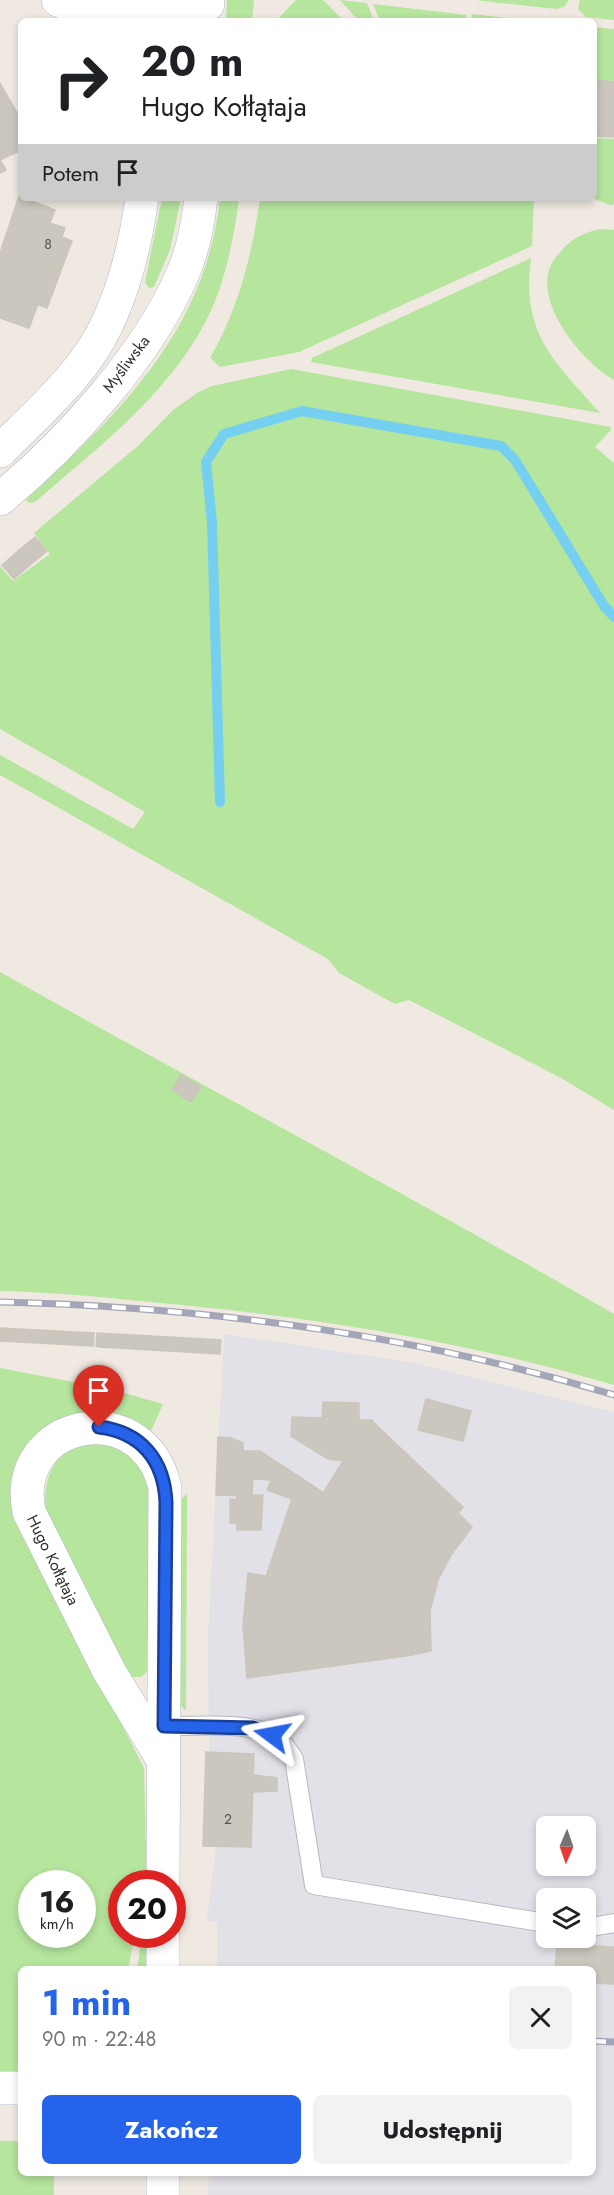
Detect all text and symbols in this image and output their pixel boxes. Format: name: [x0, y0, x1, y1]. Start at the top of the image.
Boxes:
text: 20 m: [141, 31, 243, 92]
icon: right: [42, 42, 120, 120]
text: Hugo Kołłątaja: [141, 87, 307, 126]
icon: arrive: [111, 156, 144, 189]
text: Potem: [42, 157, 99, 189]
house number: 8: [44, 234, 52, 254]
street label: Myśliwska: [97, 331, 155, 397]
pin: [73, 1365, 124, 1427]
icon: arrive: [82, 1374, 115, 1407]
street label: Hugo Kołłątaja: [21, 1511, 85, 1609]
position arrow: [240, 1703, 304, 1767]
house number: 2: [224, 1809, 232, 1829]
north arrow: [536, 1816, 596, 1876]
map controls: [536, 1816, 596, 1948]
speed limit sign: 20: [108, 1870, 186, 1948]
text: 16: [39, 1880, 75, 1923]
button: layers: [536, 1888, 596, 1948]
text: km/h: [40, 1913, 74, 1935]
text: 1 min: [42, 1976, 131, 2028]
button: close: [509, 1986, 572, 2049]
text: 90 m · 22:48: [42, 2025, 156, 2054]
button: Zakończ: [42, 2095, 301, 2164]
button: Udostępnij: [313, 2095, 572, 2164]

